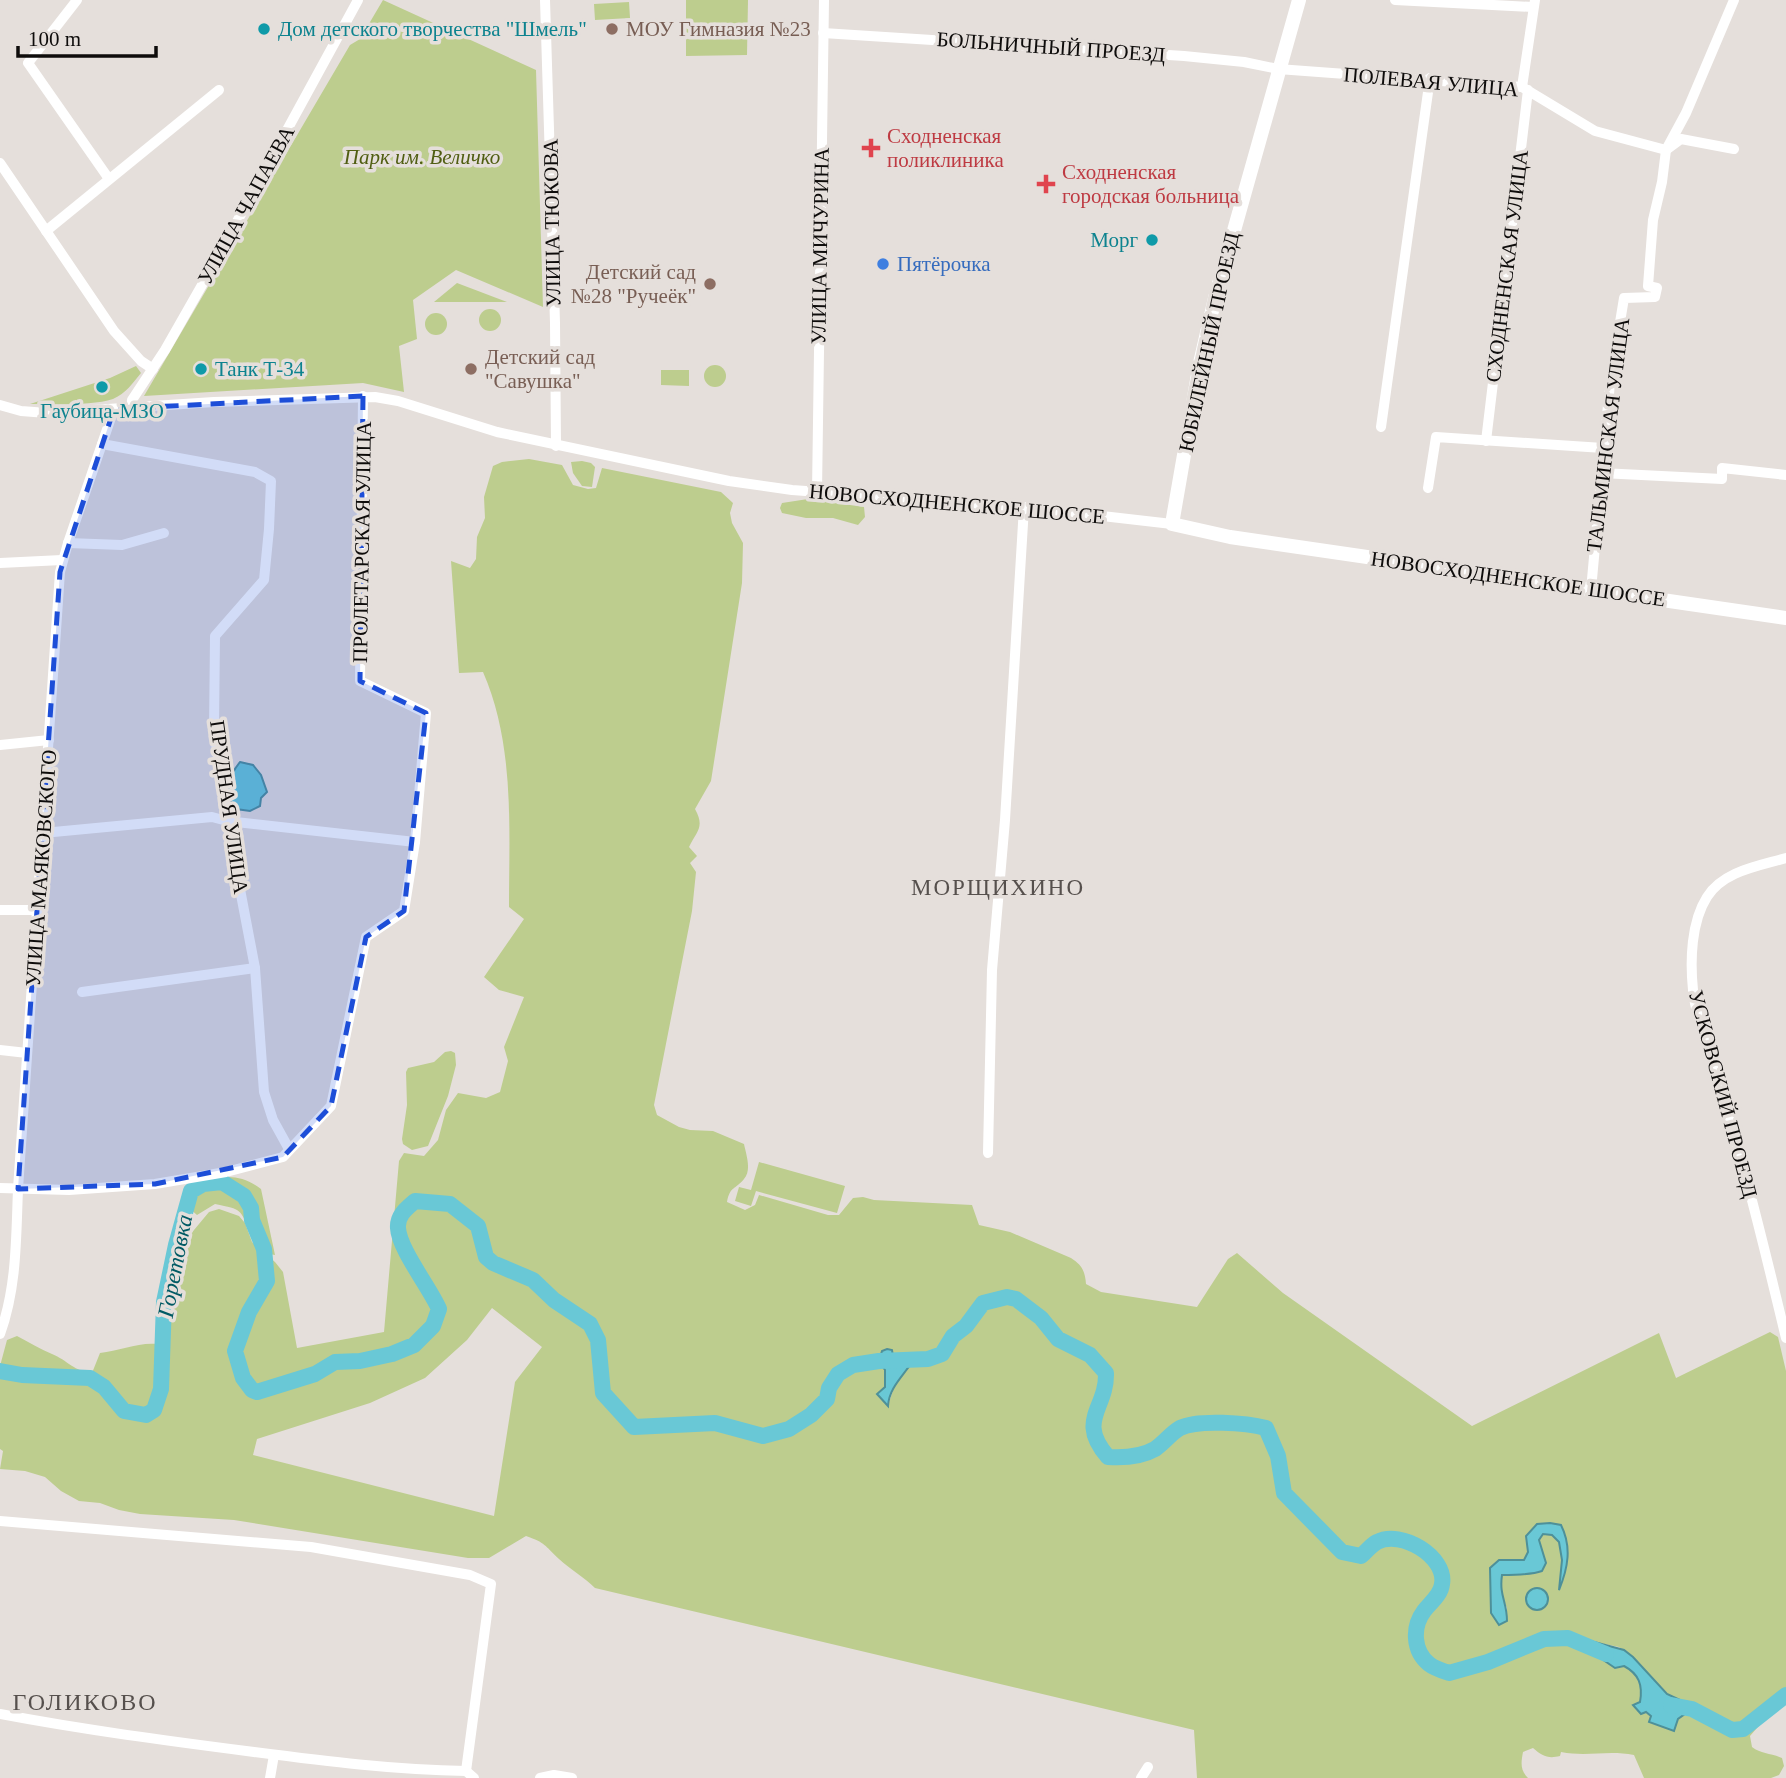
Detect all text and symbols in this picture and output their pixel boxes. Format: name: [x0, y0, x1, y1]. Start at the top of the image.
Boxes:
scale bar: [18, 14, 156, 58]
place label: Дом детского творчества "Шмель": [278, 17, 587, 41]
place label: МОУ Гимназия №23: [626, 17, 811, 41]
marker: Дом детского творчества "Шмель": [256, 21, 272, 37]
marker: МОУ Гимназия №23: [604, 21, 620, 37]
text: 100 m: [28, 27, 81, 51]
street label: БОЛЬНИЧНЫЙ ПРОЕЗД: [936, 27, 1166, 67]
street label: ПОЛЕВАЯ УЛИЦА: [1342, 62, 1520, 102]
street label: УЛИЦА ЧАПАЕВА: [193, 121, 300, 288]
place label: Сходненская поликлиника: [887, 124, 1004, 172]
street label: УЛИЦА ТЮКОВА: [539, 138, 565, 307]
marker: Сходненская поликлиника: [861, 138, 881, 158]
park label: Парк им. Величко: [343, 145, 500, 169]
street label: УЛИЦА МИЧУРИНА: [806, 146, 834, 345]
street label: СХОДНЕНСКАЯ УЛИЦА: [1481, 148, 1533, 384]
place label: Сходненская городская больница: [1062, 160, 1240, 208]
marker: Сходненская городская больница: [1036, 174, 1056, 194]
place label: Морг: [1090, 228, 1138, 252]
street label: ЮБИЛЕЙНЫЙ ПРОЕЗД: [1174, 230, 1244, 454]
marker: Морг: [1144, 232, 1160, 248]
place label: Пятёрочка: [897, 252, 991, 276]
marker: Пятёрочка: [875, 256, 891, 272]
place label: Детский сад №28 "Ручеёк": [571, 260, 696, 308]
marker: Детский сад №28 "Ручеёк": [702, 276, 718, 292]
street label: ТАЛЬМИНСКАЯ УЛИЦА: [1582, 316, 1634, 554]
place label: Детский сад "Савушка": [485, 345, 595, 393]
place label: Танк Т-34: [215, 357, 305, 381]
marker: Танк Т-34: [193, 361, 209, 377]
marker: Детский сад "Савушка": [463, 361, 479, 377]
marker: Гаубица-МЗО: [94, 379, 110, 395]
place label: Гаубица-МЗО: [40, 399, 164, 423]
street label: ПРОЛЕТАРСКАЯ УЛИЦА: [348, 420, 376, 663]
street label: НОВОСХОДНЕНСКОЕ ШОССЕ: [808, 479, 1106, 529]
street label: НОВОСХОДНЕНСКОЕ ШОССЕ: [1369, 546, 1667, 612]
street label: ПРУДНАЯ УЛИЦА: [205, 719, 253, 896]
street label: УЛИЦА МАЯКОВСКОГО: [21, 749, 61, 987]
district label: МОРЩИХИНО: [911, 875, 1085, 900]
street label: УСКОВСКИЙ ПРОЕЗД: [1684, 988, 1762, 1200]
water label: Горетовка: [153, 1212, 197, 1321]
district label: ГОЛИКОВО: [12, 1689, 158, 1715]

